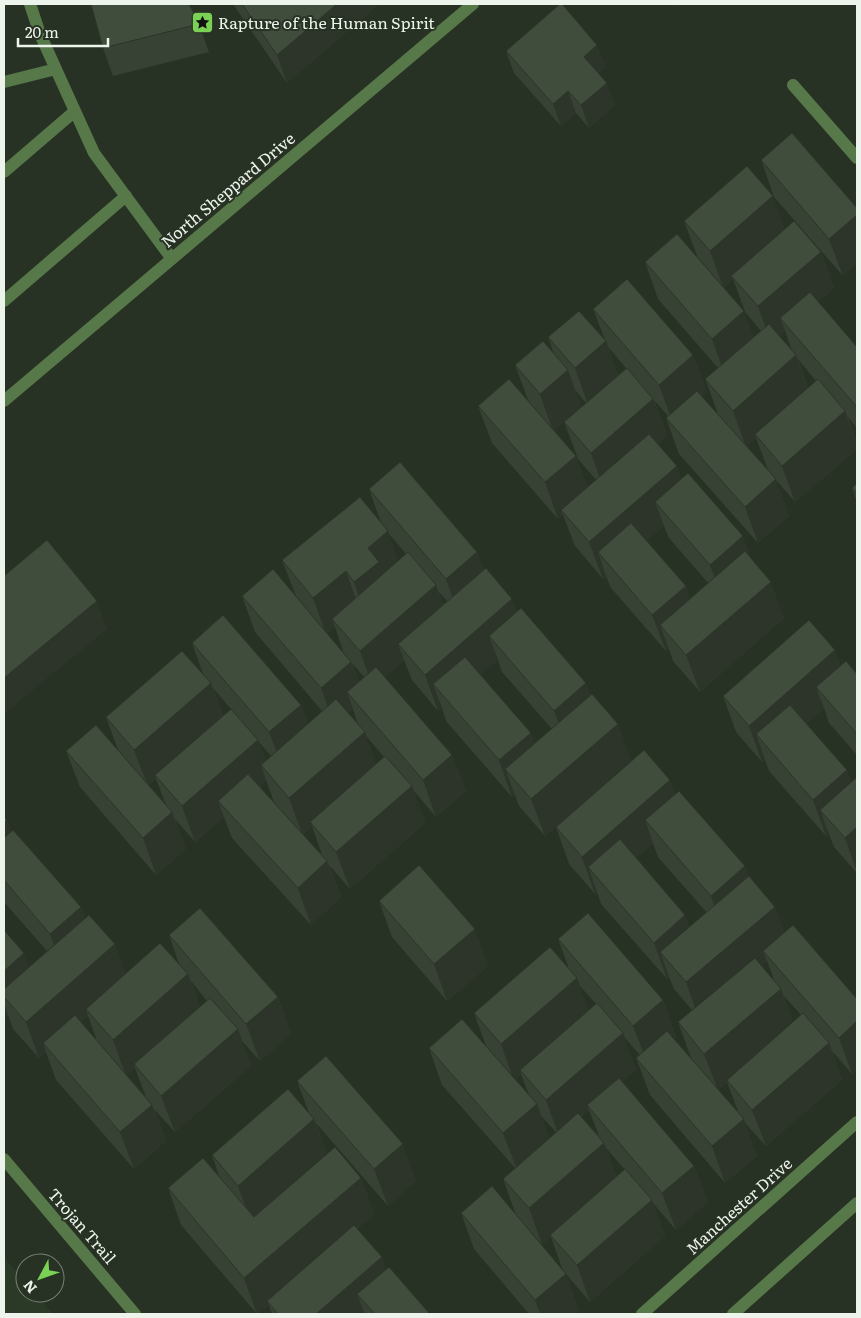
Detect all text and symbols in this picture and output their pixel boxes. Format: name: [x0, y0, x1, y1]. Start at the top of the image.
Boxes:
place label: Rapture of the Human Spirit: [218, 10, 435, 34]
place icon: Rapture of the Human Spirit: [190, 11, 214, 35]
scale bar: [18, 15, 108, 47]
text: 20 m: [25, 20, 59, 43]
street label: North Sheppard Drive: [155, 126, 300, 253]
street label: Manchester Drive: [680, 1151, 797, 1260]
street label: Trojan Trail: [43, 1182, 122, 1268]
north arrow: [15, 1253, 65, 1303]
text: N: [18, 1276, 41, 1298]

